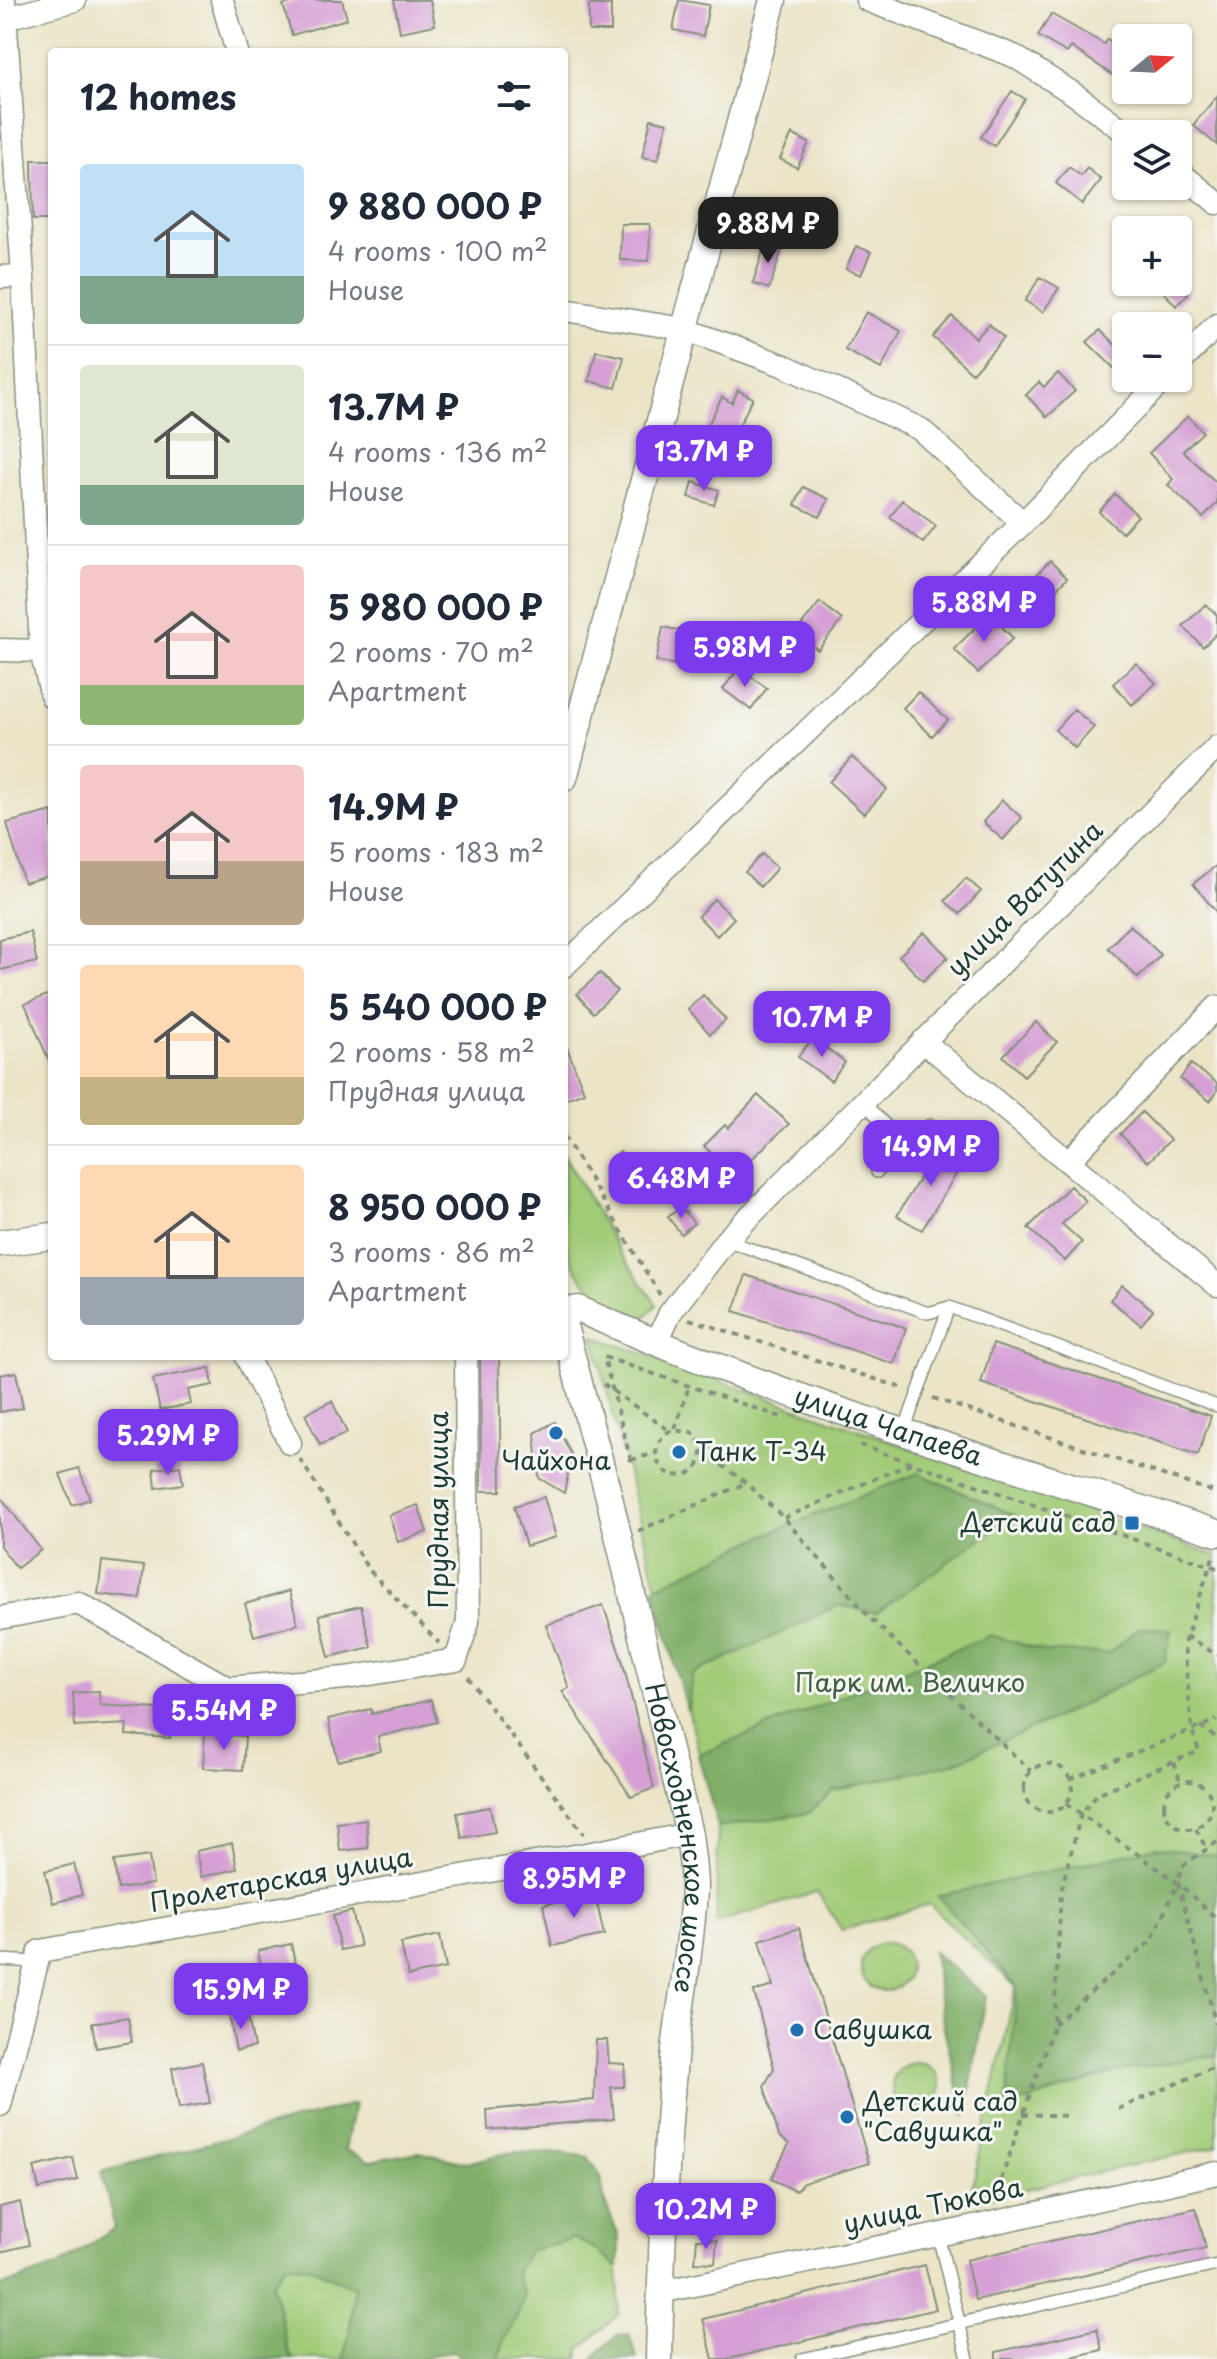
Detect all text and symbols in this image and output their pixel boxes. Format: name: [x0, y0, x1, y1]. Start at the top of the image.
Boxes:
north arrow: [1112, 24, 1192, 104]
map controls: [1112, 24, 1192, 392]
text: 12 homes: [80, 70, 236, 122]
icon: filters: [492, 74, 536, 118]
button: layers: [1112, 120, 1192, 200]
text: 9 880 000 ₽: [328, 179, 542, 231]
icon: home: [144, 196, 240, 292]
pin: 9.88M ₽: [694, 197, 842, 265]
text: 9.88M ₽: [716, 203, 820, 242]
button: +: [1112, 216, 1192, 296]
text: 4 rooms · 100 m²: [328, 231, 548, 270]
text: House: [328, 270, 404, 309]
button: −: [1112, 312, 1192, 392]
text: 13.7M ₽: [328, 380, 459, 432]
icon: home: [144, 397, 240, 493]
pin: 13.7M ₽: [630, 425, 778, 493]
text: 13.7M ₽: [654, 431, 754, 470]
text: 4 rooms · 136 m²: [328, 432, 548, 471]
text: House: [328, 471, 404, 510]
pin: 5.88M ₽: [910, 576, 1058, 644]
text: 5 980 000 ₽: [328, 580, 543, 632]
text: 5.88M ₽: [931, 582, 1037, 621]
icon: home: [144, 597, 240, 693]
pin: 5.98M ₽: [671, 621, 819, 689]
text: 5.98M ₽: [693, 627, 797, 666]
text: 2 rooms · 70 m²: [328, 632, 534, 671]
text: Apartment: [328, 671, 467, 710]
text: 14.9M ₽: [328, 780, 459, 832]
icon: home: [144, 797, 240, 893]
street label: улица Ватутина: [937, 810, 1111, 985]
text: 5 rooms · 183 m²: [328, 832, 544, 871]
text: House: [328, 871, 404, 910]
text: 5 540 000 ₽: [328, 980, 547, 1032]
pin: 10.7M ₽: [748, 991, 896, 1059]
icon: home: [144, 997, 240, 1093]
text: 10.7M ₽: [771, 997, 873, 1036]
text: 2 rooms · 58 m²: [328, 1032, 535, 1071]
text: Прудная улица: [328, 1071, 525, 1110]
pin: 14.9M ₽: [857, 1120, 1005, 1188]
text: 14.9M ₽: [881, 1126, 981, 1165]
pin: 6.48M ₽: [607, 1152, 755, 1220]
text: 6.48M ₽: [627, 1158, 735, 1197]
text: 8 950 000 ₽: [328, 1180, 541, 1232]
icon: home: [144, 1197, 240, 1293]
text: 3 rooms · 86 m²: [328, 1232, 535, 1271]
text: Apartment: [328, 1271, 467, 1310]
street label: улица Чапаева: [789, 1375, 988, 1475]
pin: 5.29M ₽: [94, 1409, 242, 1477]
street label: Прудная улица: [418, 1411, 457, 1609]
text: 5.29M ₽: [116, 1415, 220, 1454]
marker: Чайхона: [547, 1424, 565, 1442]
place label: Танк Т-34: [695, 1431, 827, 1470]
place label: Чайхона: [501, 1440, 612, 1479]
marker: Танк Т-34: [670, 1443, 688, 1461]
place label: Детский сад: [960, 1502, 1116, 1541]
marker: Детский сад: [1123, 1514, 1141, 1532]
park label: Парк им. Величко: [795, 1662, 1025, 1701]
street label: Новосходненское шоссе: [636, 1679, 715, 1996]
pin: 5.54M ₽: [150, 1684, 298, 1752]
text: 5.54M ₽: [171, 1690, 277, 1729]
street label: Пролетарская улица: [147, 1836, 415, 1921]
pin: 8.95M ₽: [500, 1852, 648, 1920]
text: 8.95M ₽: [522, 1858, 626, 1897]
pin: 15.9M ₽: [167, 1963, 315, 2031]
text: 15.9M ₽: [192, 1969, 290, 2008]
place label: Савушка: [813, 2009, 933, 2048]
marker: Савушка: [788, 2021, 806, 2039]
place label: Детский сад "Савушка": [862, 2081, 1018, 2150]
marker: Детский сад "Савушка": [838, 2108, 856, 2126]
street label: улица Тюкова: [840, 2166, 1027, 2243]
pin: 10.2M ₽: [632, 2183, 780, 2251]
text: 10.2M ₽: [654, 2189, 758, 2228]

